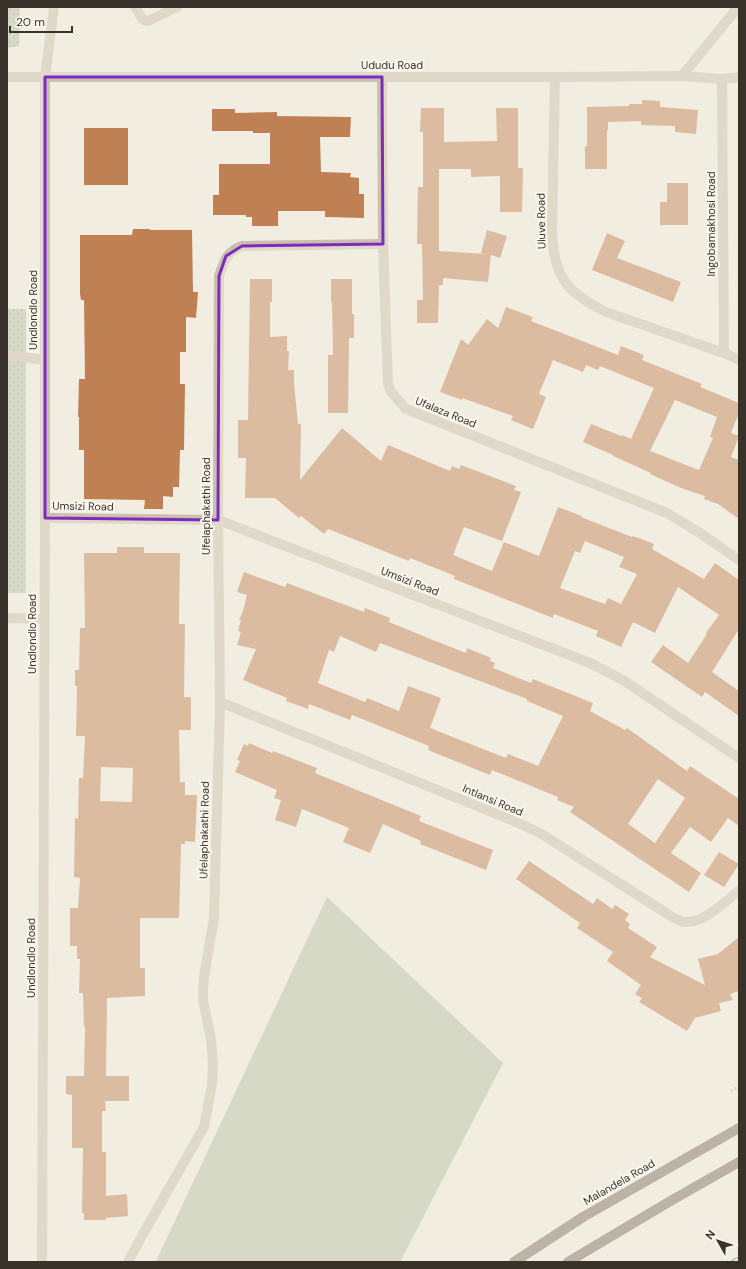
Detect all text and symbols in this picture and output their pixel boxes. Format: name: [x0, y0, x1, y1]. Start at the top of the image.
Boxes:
scale bar: [10, 8, 72, 34]
text: 20 m: [16, 14, 45, 30]
street label: Ududu Road: [361, 58, 423, 72]
street label: Ingobamakhosi Road: [704, 171, 718, 277]
street label: Uluve Road: [534, 193, 548, 249]
street label: Undlondlo Road: [26, 270, 40, 350]
street label: Ufalaza Road: [413, 393, 479, 431]
street label: Ufelaphakathi Road: [199, 457, 213, 555]
street label: Umsizi Road: [52, 498, 114, 514]
street label: Umsizi Road: [379, 563, 441, 599]
street label: Undlondlo Road: [25, 594, 39, 674]
street label: Ufelaphakathi Road: [196, 781, 212, 879]
street label: Intlansi Road: [461, 781, 526, 819]
street label: Undlondlo Road: [24, 918, 38, 998]
street label: Malandela Road: [581, 1156, 657, 1208]
north arrow: [698, 1221, 738, 1261]
text: N: [702, 1227, 718, 1242]

